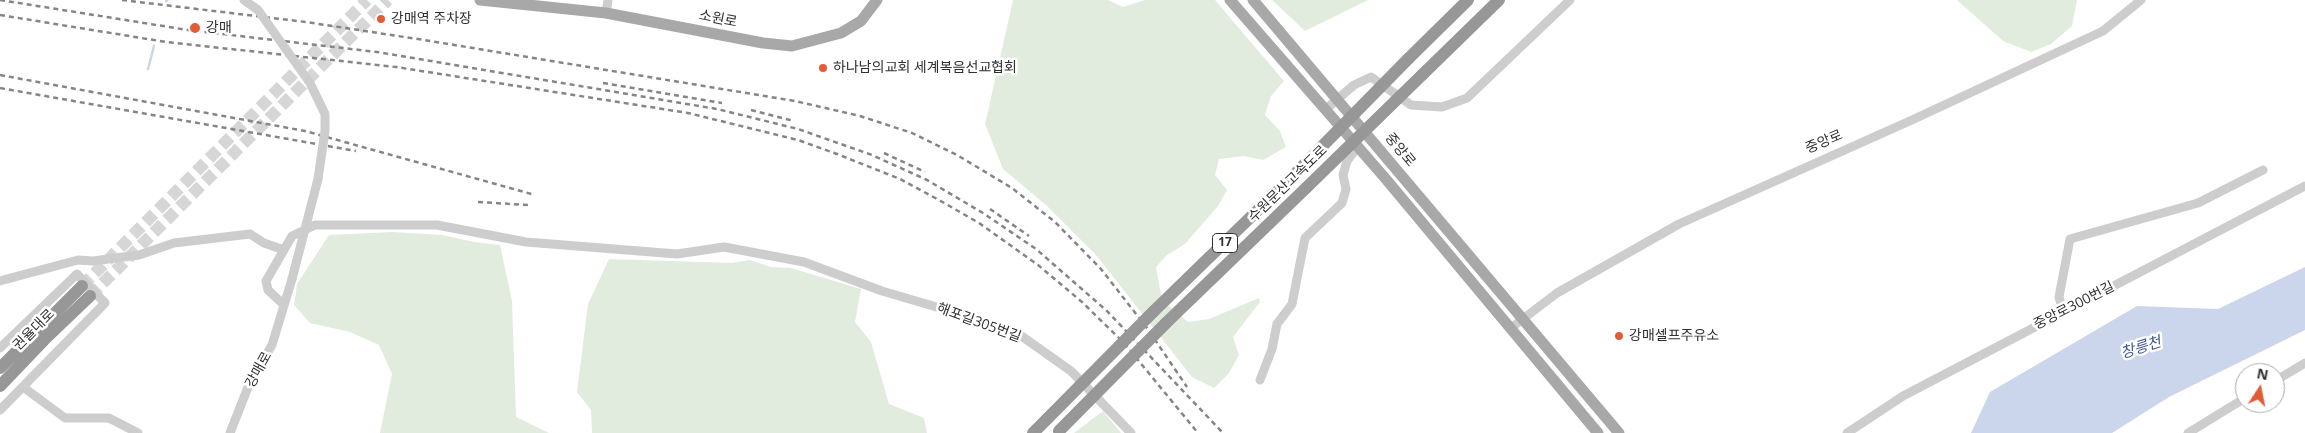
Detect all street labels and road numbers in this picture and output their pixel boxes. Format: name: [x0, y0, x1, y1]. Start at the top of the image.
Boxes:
street label: 소원로: [697, 7, 739, 31]
street label: 중앙로: [1803, 127, 1845, 157]
street label: 중앙로: [1381, 130, 1419, 170]
street label: 수원문산고속도로: [1245, 142, 1331, 226]
road number: 17: [1212, 234, 1238, 252]
street label: 중앙로300번길: [2031, 278, 2117, 334]
street label: 해포길305번길: [935, 300, 1023, 346]
street label: 권율대로: [10, 306, 58, 354]
street label: 강매로: [242, 349, 276, 391]

